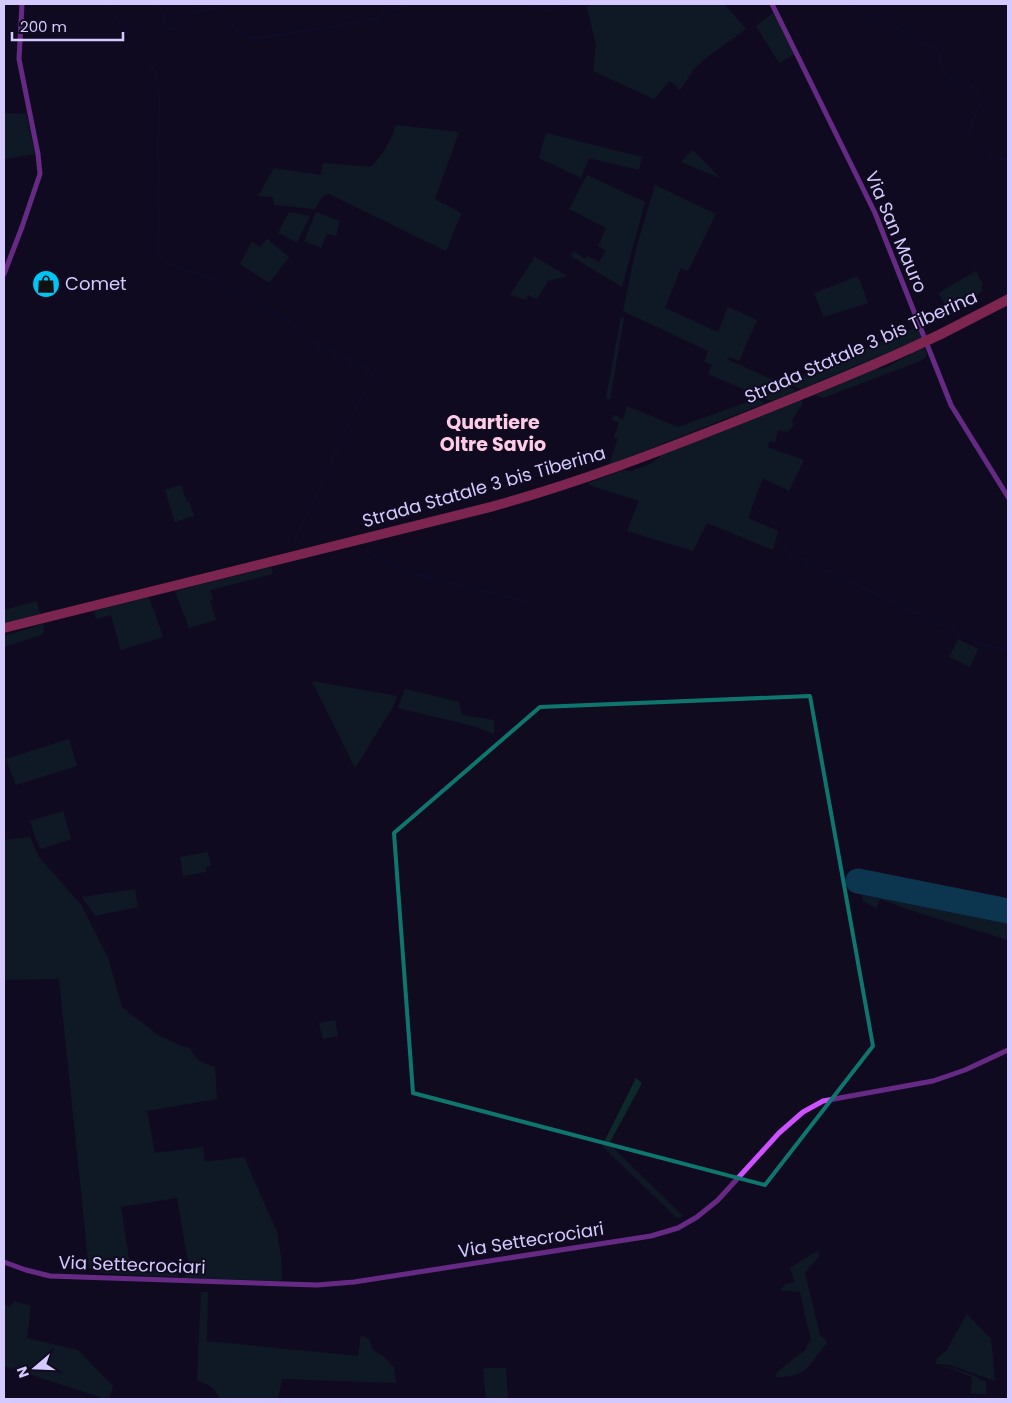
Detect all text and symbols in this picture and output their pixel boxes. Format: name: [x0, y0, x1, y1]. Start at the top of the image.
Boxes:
scale bar: [12, 10, 124, 42]
text: 200 m: [20, 16, 67, 37]
street label: Via San Mauro: [860, 167, 933, 297]
shop icon: Comet: [31, 269, 61, 299]
place label: Comet: [65, 271, 127, 296]
street label: Strada Statale 3 bis Tiberina: [741, 284, 981, 409]
district label: Quartiere Oltre Savio: [440, 409, 546, 458]
street label: Strada Statale 3 bis Tiberina: [359, 440, 608, 533]
street label: Via Settecrociari: [456, 1216, 606, 1263]
street label: Via Settecrociari: [58, 1249, 206, 1280]
north arrow: [10, 1343, 60, 1393]
text: N: [12, 1364, 34, 1380]

